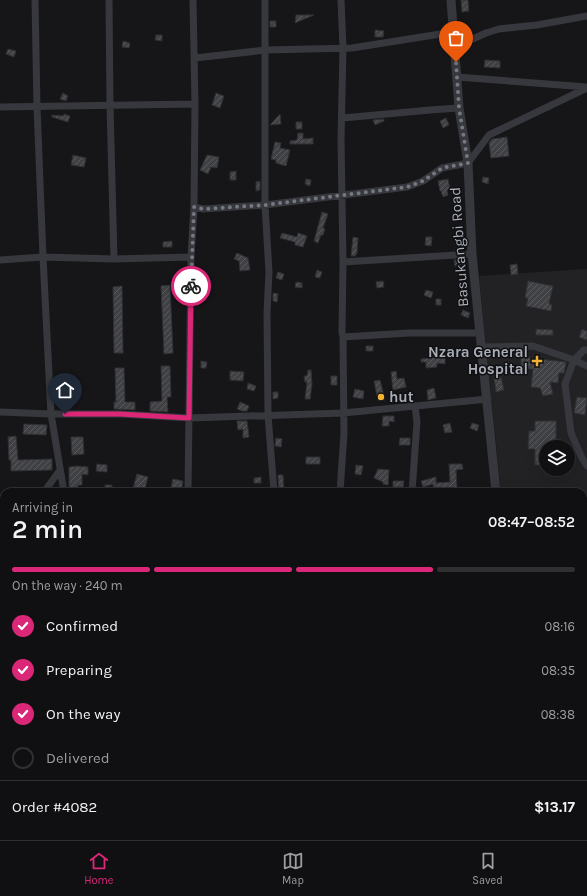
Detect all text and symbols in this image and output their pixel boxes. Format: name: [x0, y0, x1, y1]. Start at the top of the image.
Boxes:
pin: [439, 21, 473, 62]
icon: bag: [445, 27, 467, 49]
street label: Basukangbi Road: [446, 186, 472, 308]
courier: [171, 266, 211, 306]
icon: bike: [180, 275, 202, 297]
place label: Nzara General Hospital: [428, 343, 528, 378]
marker: Nzara General Hospital: [531, 355, 543, 367]
pin: [48, 373, 82, 414]
icon: home: [54, 379, 76, 401]
place label: hut: [389, 388, 414, 406]
marker: hut: [376, 392, 386, 402]
map controls: [539, 440, 575, 476]
button: layers: [539, 440, 575, 476]
text: Arriving in: [12, 500, 73, 515]
text: 08:47–08:52: [488, 513, 575, 531]
text: 2 min: [12, 514, 83, 545]
text: On the way · 240 m: [12, 578, 123, 593]
icon: check: [12, 615, 34, 637]
text: Confirmed: [46, 617, 118, 635]
text: 08:16: [545, 619, 575, 634]
icon: check: [12, 659, 34, 681]
text: Preparing: [46, 661, 112, 679]
text: 08:35: [541, 663, 575, 678]
icon: check: [12, 703, 34, 725]
text: On the way: [46, 705, 120, 723]
text: 08:38: [541, 707, 575, 722]
text: Delivered: [46, 749, 110, 767]
text: Order #4082: [12, 798, 97, 816]
text: $13.17: [534, 798, 575, 816]
tab: Home: [84, 850, 114, 887]
tab: Map: [282, 850, 304, 887]
tab: Saved: [472, 850, 503, 887]

